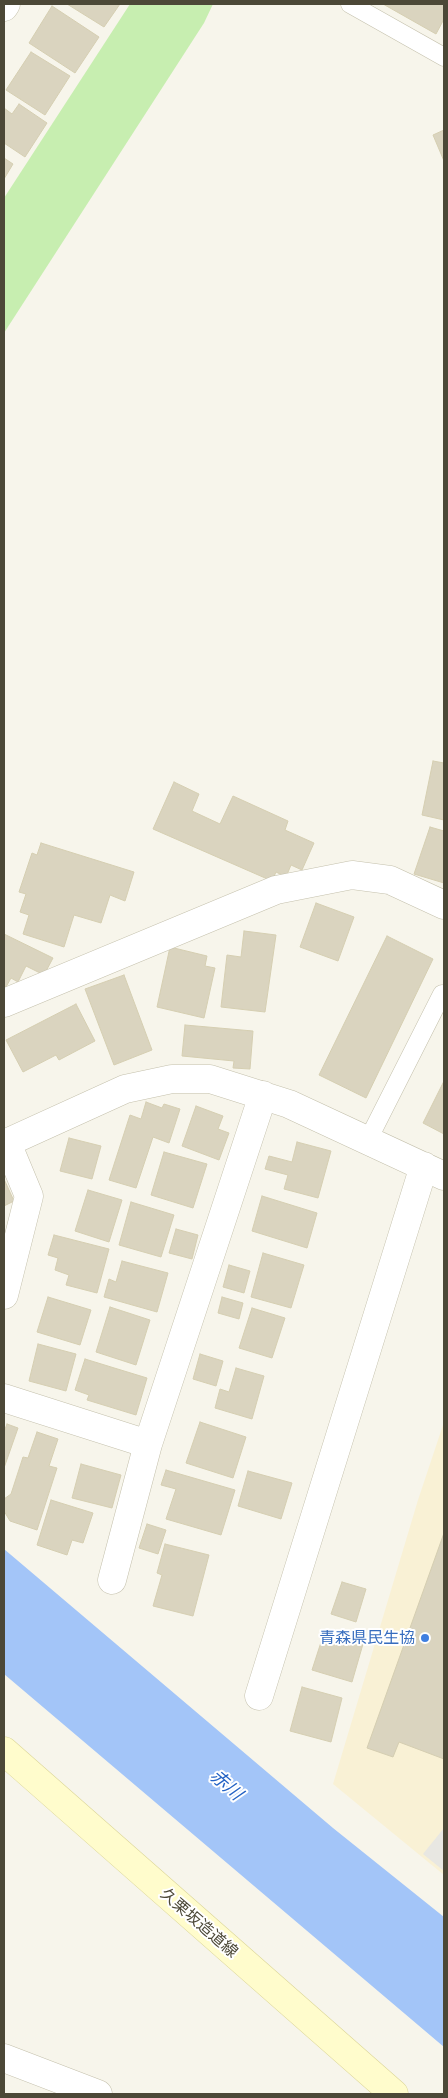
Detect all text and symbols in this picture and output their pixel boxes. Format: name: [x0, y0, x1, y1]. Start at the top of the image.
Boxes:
place label: 青森県民生協: [319, 1628, 415, 1648]
marker: 青森県民生協: [419, 1632, 431, 1644]
water label: 赤川: [205, 1765, 247, 1805]
street label: 久栗坂造道線: [156, 1884, 242, 1962]

